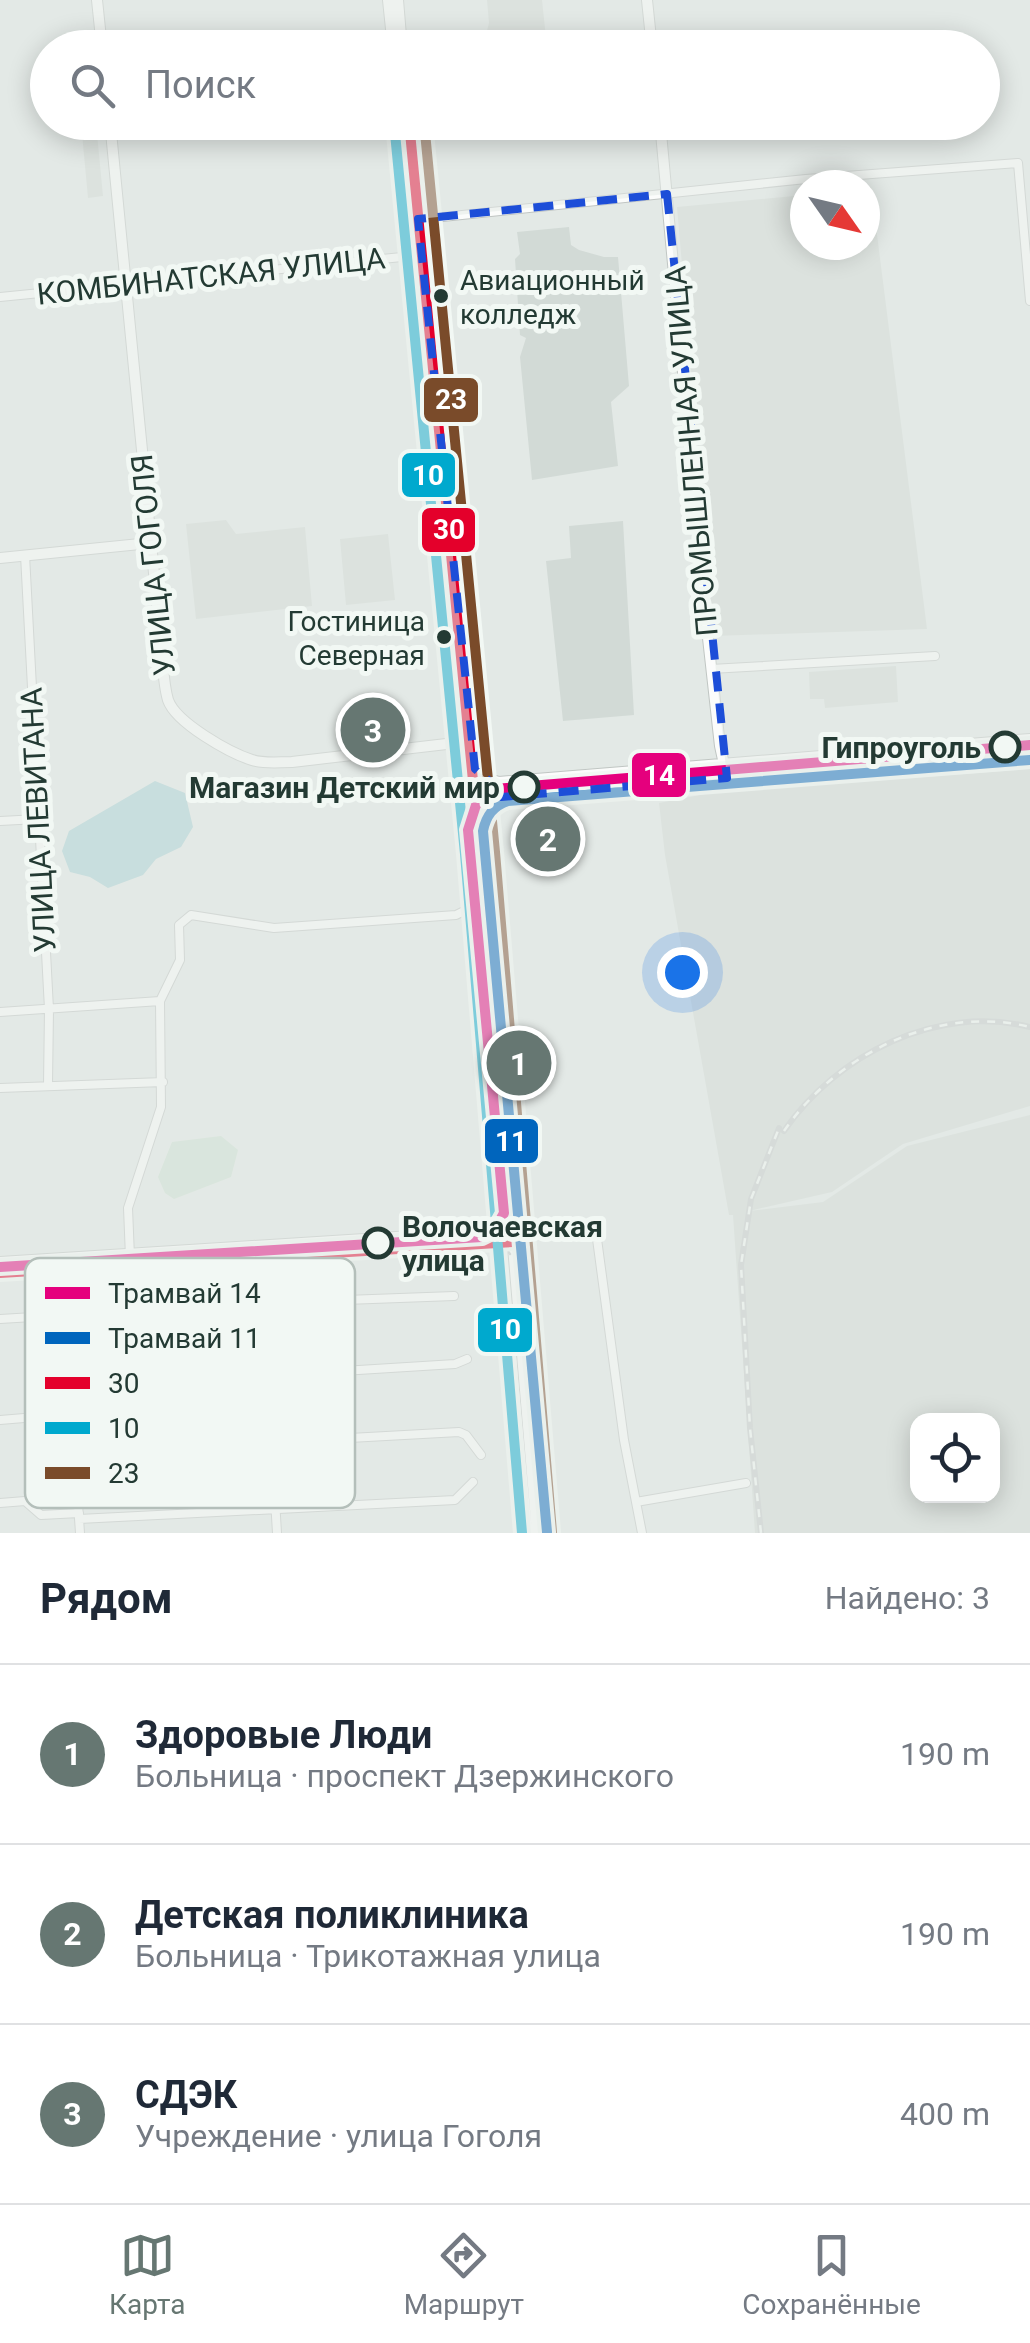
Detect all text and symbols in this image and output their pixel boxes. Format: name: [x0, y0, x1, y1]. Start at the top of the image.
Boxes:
search box: [30, 30, 1000, 140]
icon: search: [65, 58, 120, 113]
text: Поиск: [145, 63, 256, 107]
north arrow: [790, 170, 880, 260]
street label: КОМБИНАТСКАЯ УЛИЦА: [35, 240, 387, 312]
place label: Авиационный колледж: [460, 264, 645, 331]
street label: ПРОМЫШЛЕННАЯ УЛИЦА: [657, 264, 725, 638]
marker: Авиационный колледж: [431, 286, 451, 306]
line badge: 23: [422, 376, 480, 424]
text: 23: [435, 383, 467, 416]
line badge: 10: [400, 451, 457, 499]
street label: УЛИЦА ГОГОЛЯ: [124, 453, 182, 677]
text: 10: [412, 459, 444, 492]
line badge: 30: [420, 506, 477, 554]
text: 30: [433, 513, 465, 546]
place label: Гостиница Северная: [288, 605, 425, 672]
marker: Гостиница Северная: [434, 627, 454, 647]
street label: УЛИЦА ЛЕВИТАНА: [14, 686, 62, 953]
pin: 3: [340, 692, 406, 768]
place label: Гипроуголь: [822, 730, 981, 765]
marker: Гипроуголь: [990, 732, 1020, 762]
line badge: 14: [630, 751, 688, 799]
text: 14: [643, 759, 675, 792]
place label: Магазин Детский мир: [189, 770, 500, 805]
marker: Магазин Детский мир: [509, 772, 539, 802]
pin: 2: [516, 802, 580, 876]
your location: [657, 947, 708, 998]
pin: 1: [486, 1026, 552, 1100]
line badge: 11: [483, 1117, 540, 1165]
text: 11: [495, 1125, 527, 1158]
place label: Волочаевская улица: [402, 1209, 603, 1278]
marker: Волочаевская улица: [363, 1228, 393, 1258]
legend: [25, 1258, 355, 1508]
text: Трамвай 14: [108, 1277, 261, 1310]
line badge: 10: [476, 1306, 534, 1354]
text: 10: [489, 1313, 521, 1346]
text: Трамвай 11: [108, 1322, 261, 1355]
text: 30: [108, 1367, 139, 1400]
text: 10: [108, 1412, 139, 1445]
map controls: [910, 1413, 1000, 1503]
button: locate: [910, 1413, 1000, 1503]
text: 23: [108, 1457, 139, 1490]
text: Рядом: [40, 1574, 173, 1623]
text: Найдено: 3: [825, 1579, 990, 1617]
text: Здоровые Люди: [135, 1713, 432, 1757]
text: 1: [63, 1735, 82, 1773]
text: 190 m: [900, 1735, 990, 1773]
text: Больница · проспект Дзержинского: [135, 1757, 674, 1795]
text: Детская поликлиника: [135, 1893, 529, 1937]
text: 2: [63, 1915, 82, 1953]
text: 190 m: [900, 1915, 990, 1953]
text: Больница · Трикотажная улица: [135, 1937, 601, 1975]
text: СДЭК: [135, 2073, 237, 2117]
text: 3: [63, 2095, 82, 2133]
text: 400 m: [900, 2095, 990, 2133]
text: Учреждение · улица Гоголя: [135, 2117, 542, 2155]
tab: Карта: [109, 2228, 185, 2321]
tab: Маршрут: [404, 2228, 524, 2321]
tab: Сохранённые: [742, 2228, 921, 2321]

